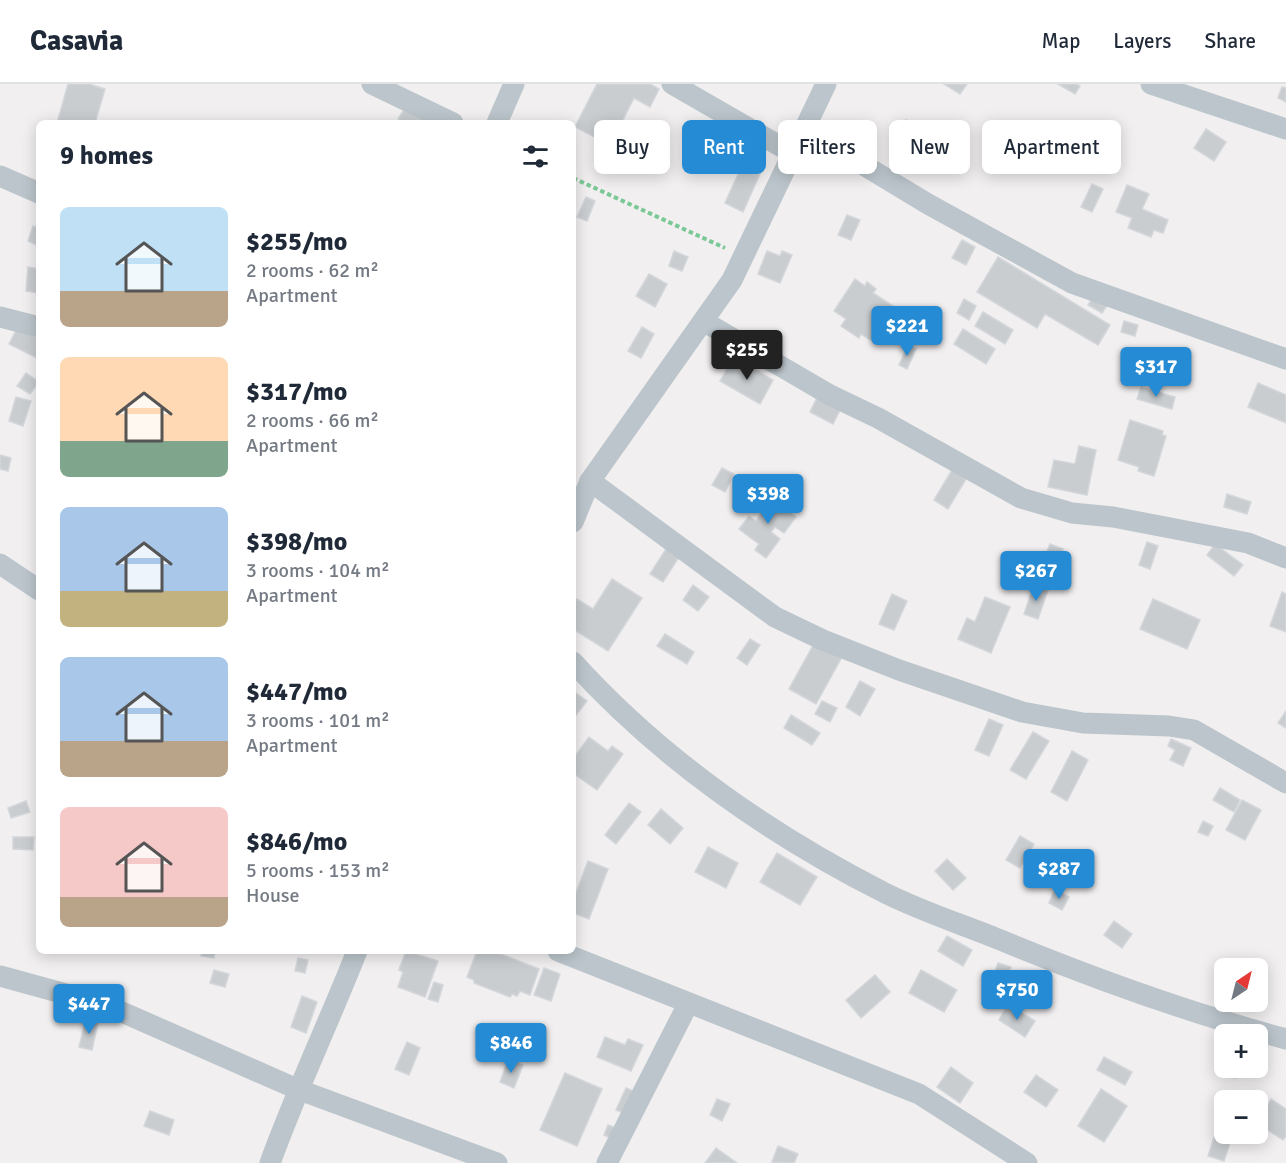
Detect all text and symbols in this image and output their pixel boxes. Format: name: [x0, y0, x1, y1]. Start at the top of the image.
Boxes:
text: Casavia: [30, 24, 123, 58]
text: Map: [1042, 28, 1080, 54]
text: Layers: [1113, 28, 1171, 54]
text: Share: [1204, 28, 1256, 54]
chip: Buy: [594, 120, 670, 174]
chip: Rent: [682, 120, 766, 174]
chip: Filters: [778, 120, 877, 174]
chip: New: [889, 120, 970, 174]
chip: Apartment: [982, 120, 1121, 174]
text: 9 homes: [60, 140, 153, 172]
icon: filters: [519, 140, 552, 173]
text: $255/mo: [246, 226, 347, 258]
icon: home: [108, 231, 180, 303]
text: 2 rooms · 62 m²: [246, 258, 379, 283]
text: Apartment: [246, 283, 338, 308]
pin: $221: [871, 306, 943, 357]
text: $221: [885, 313, 929, 338]
pin: $255: [711, 330, 783, 381]
text: $255: [725, 337, 769, 362]
pin: $317: [1120, 347, 1192, 398]
text: $317: [1134, 354, 1178, 379]
text: $317/mo: [246, 376, 347, 408]
icon: home: [108, 381, 180, 453]
text: 2 rooms · 66 m²: [246, 408, 379, 433]
text: Apartment: [246, 433, 338, 458]
pin: $398: [732, 474, 804, 525]
text: $398: [746, 481, 790, 506]
text: $398/mo: [246, 526, 347, 558]
icon: home: [108, 531, 180, 603]
pin: $267: [1000, 551, 1072, 602]
text: 3 rooms · 104 m²: [246, 558, 390, 583]
text: $267: [1014, 558, 1058, 583]
text: Apartment: [246, 583, 338, 608]
text: $447/mo: [246, 676, 347, 708]
icon: home: [108, 681, 180, 753]
text: 3 rooms · 101 m²: [246, 708, 390, 733]
text: Apartment: [246, 733, 338, 758]
text: $846/mo: [246, 826, 347, 858]
icon: home: [108, 831, 180, 903]
pin: $287: [1023, 849, 1095, 900]
text: $287: [1037, 856, 1081, 881]
text: 5 rooms · 153 m²: [246, 858, 390, 883]
text: House: [246, 883, 300, 908]
north arrow: [1214, 958, 1268, 1012]
map controls: [1214, 958, 1268, 1144]
pin: $750: [981, 970, 1053, 1021]
text: $750: [995, 977, 1039, 1002]
pin: $447: [53, 984, 125, 1035]
text: $447: [67, 991, 111, 1016]
pin: $846: [475, 1023, 547, 1074]
button: +: [1214, 1024, 1268, 1078]
text: $846: [489, 1030, 533, 1055]
button: −: [1214, 1090, 1268, 1144]

